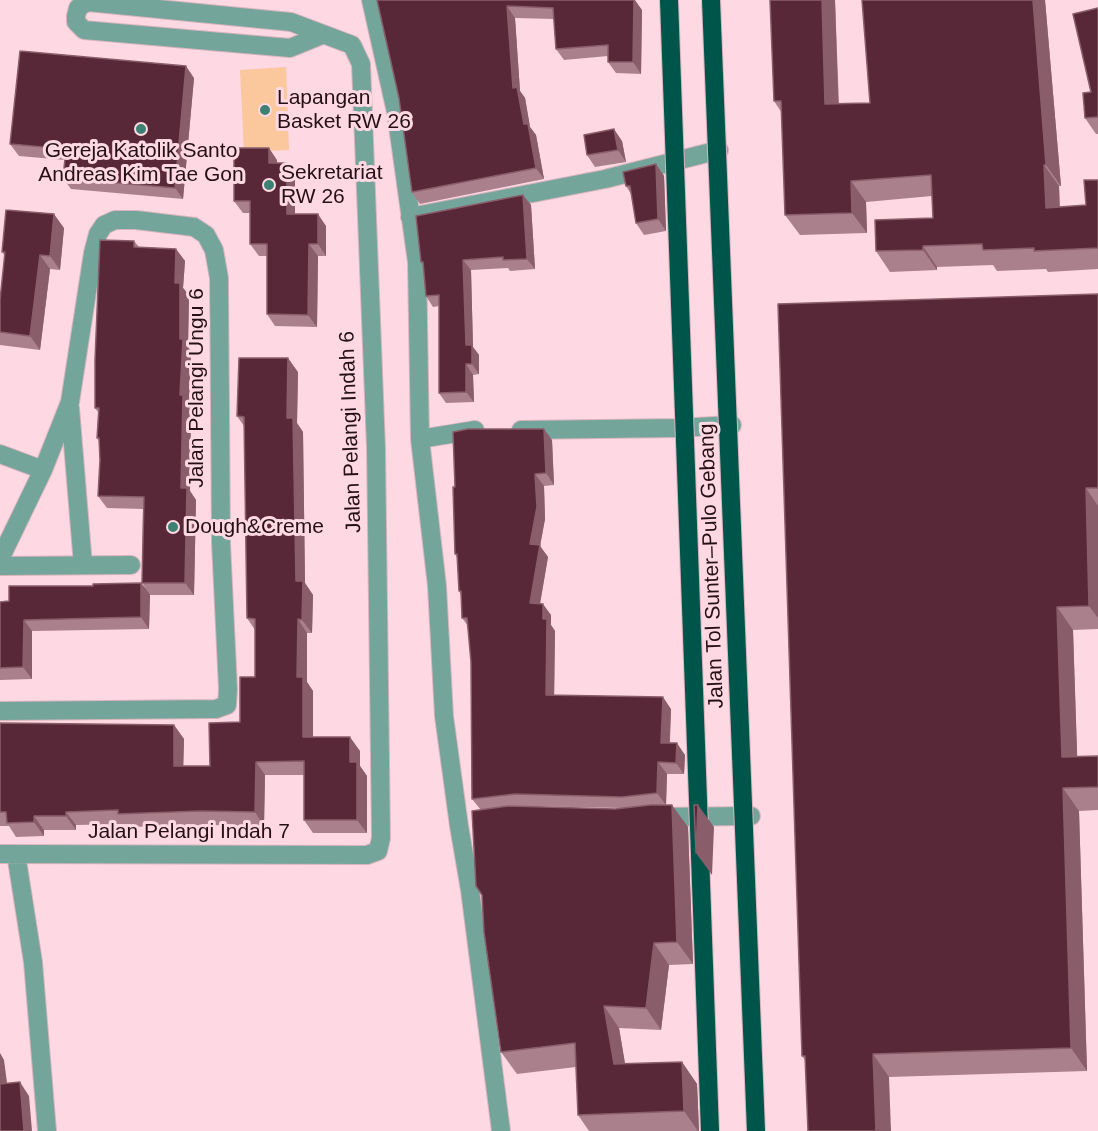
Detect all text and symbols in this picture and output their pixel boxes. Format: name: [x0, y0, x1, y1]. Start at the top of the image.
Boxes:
place label: Lapangan Basket RW 26: [277, 85, 411, 135]
marker: Lapangan Basket RW 26: [258, 103, 272, 117]
marker: Gereja Katolik Santo Andreas Kim Tae Gon: [134, 122, 148, 136]
place label: Gereja Katolik Santo Andreas Kim Tae Gon: [38, 138, 244, 188]
place label: Sekretariat RW 26: [281, 160, 383, 210]
marker: Sekretariat RW 26: [262, 178, 276, 192]
street label: Jalan Pelangi Ungu 6: [184, 288, 210, 488]
street label: Jalan Pelangi Indah 6: [335, 331, 367, 533]
street label: Jalan Tol Sunter–Pulo Gebang: [694, 423, 730, 709]
place label: Dough&Creme: [185, 514, 324, 540]
marker: Dough&Creme: [166, 520, 180, 534]
street label: Jalan Pelangi Indah 7: [88, 819, 290, 845]

